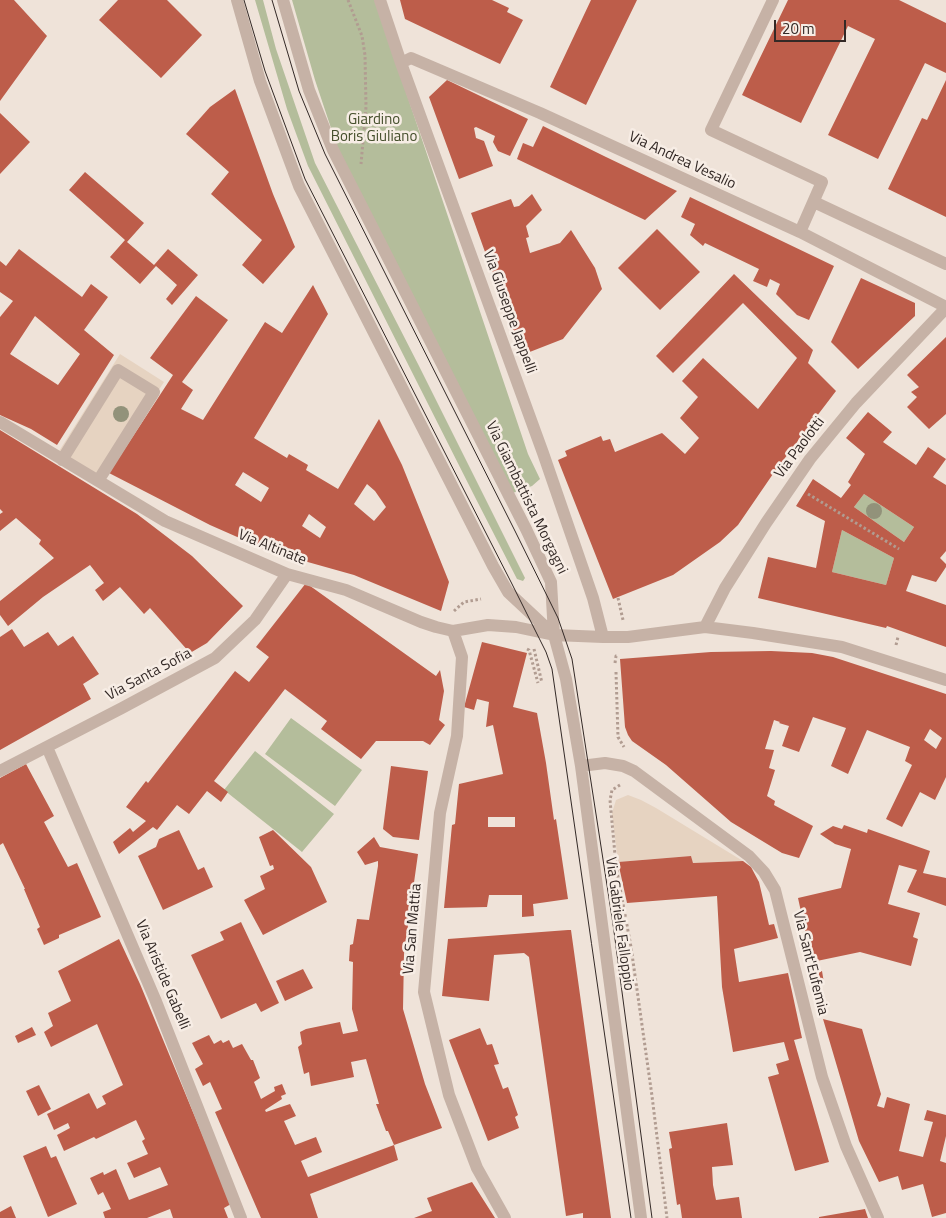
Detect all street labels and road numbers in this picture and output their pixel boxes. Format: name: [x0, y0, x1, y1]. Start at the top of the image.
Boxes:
street label: Via Andrea Vesalio: [626, 128, 738, 194]
street label: Via Giuseppe Jappelli: [478, 248, 540, 376]
street label: Via Paolotti: [771, 414, 829, 482]
street label: Via Giambattista Morgagni: [481, 419, 571, 577]
street label: Via Altinate: [235, 526, 309, 570]
street label: Via Santa Sofia: [103, 645, 195, 705]
street label: Via Gabriele Falloppio: [601, 856, 637, 992]
street label: Via San Mattia: [400, 883, 426, 975]
street label: Via Sant'Eufemia: [788, 909, 832, 1017]
street label: Via Aristide Gabelli: [131, 918, 193, 1032]

